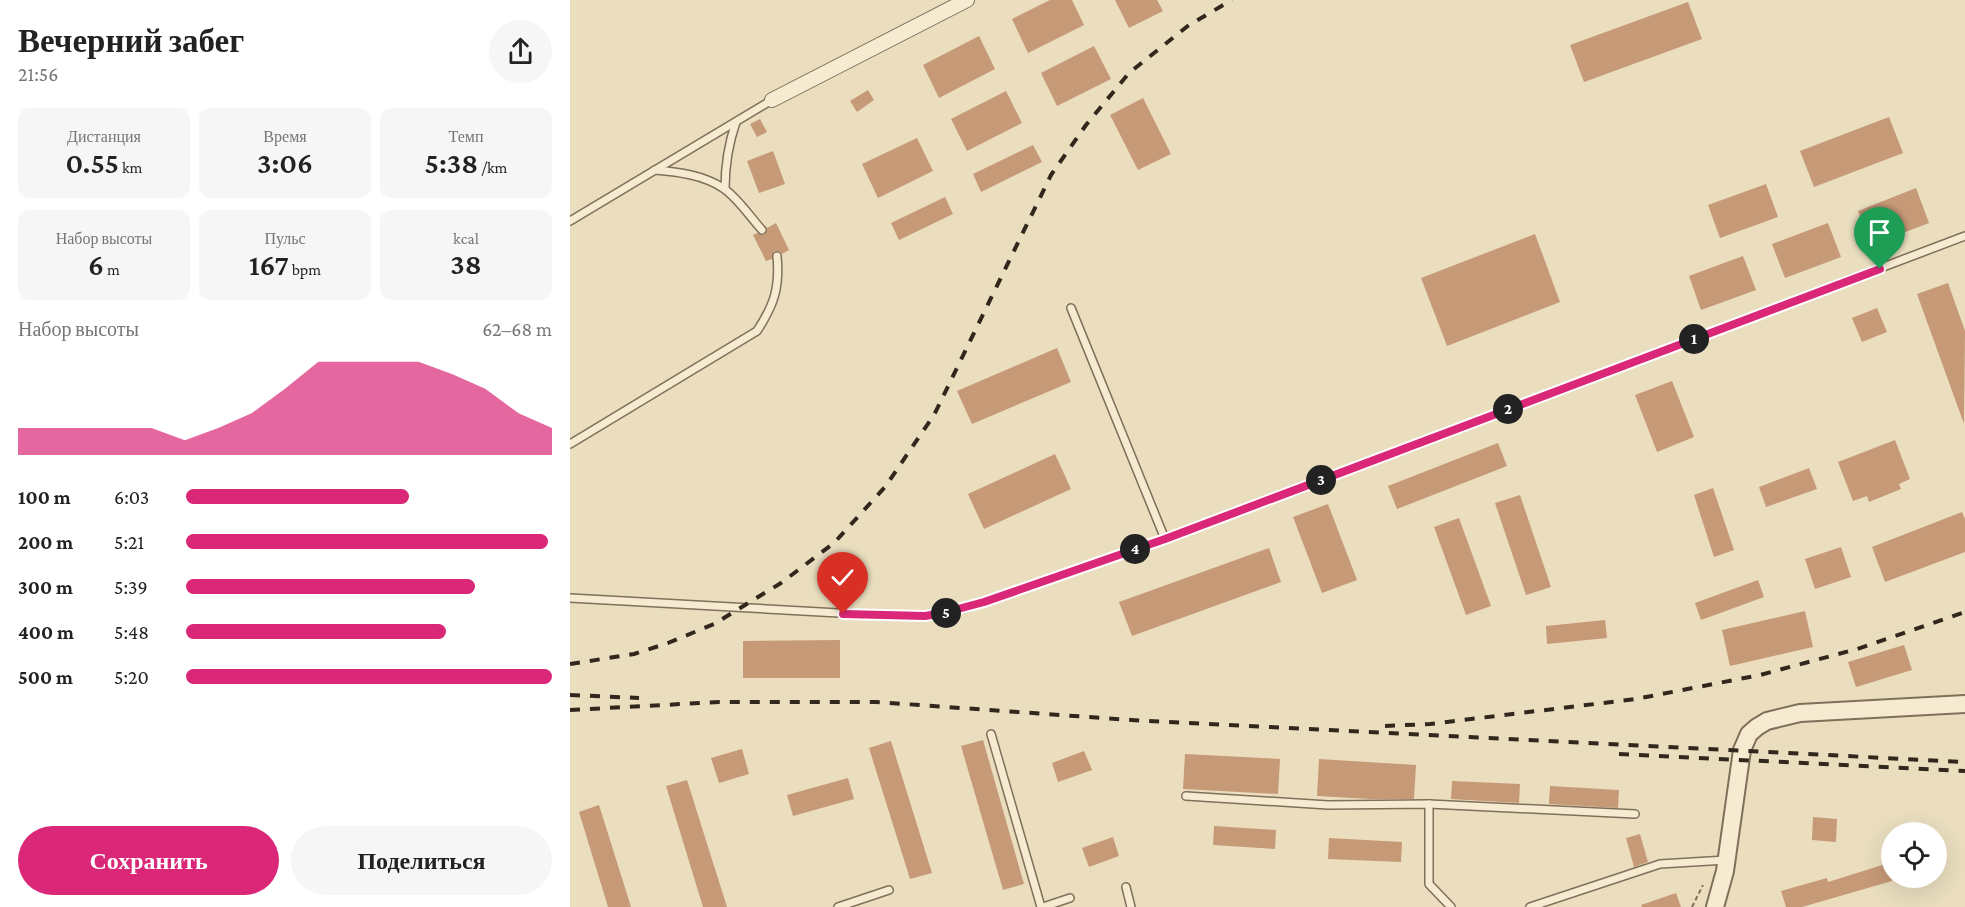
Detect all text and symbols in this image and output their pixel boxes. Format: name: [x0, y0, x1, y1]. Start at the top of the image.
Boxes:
button: share: [489, 20, 552, 83]
text: Вечерний забег: [18, 22, 244, 59]
text: 21:56: [18, 63, 58, 85]
text: Дистанция: [67, 128, 141, 145]
text: Время: [263, 128, 307, 145]
text: Темп: [449, 128, 483, 145]
text: 0.55: [66, 146, 119, 179]
text: 3:06: [257, 146, 313, 179]
text: 5:38: [425, 146, 478, 179]
text: km: [119, 159, 142, 176]
text: /km: [478, 159, 507, 176]
pin: [1854, 207, 1905, 269]
icon: arrive: [1863, 216, 1896, 249]
text: Набор высоты: [56, 230, 152, 247]
text: Пульс: [264, 230, 306, 247]
text: kcal: [453, 230, 479, 247]
text: 38: [450, 247, 482, 280]
text: 6: [88, 248, 104, 281]
text: 167: [249, 248, 289, 281]
text: m: [104, 261, 120, 278]
text: bpm: [289, 261, 321, 278]
text: Набор высоты: [18, 318, 139, 340]
text: 62–68 m: [482, 318, 552, 340]
pin: 1: [1679, 324, 1709, 354]
text: 1: [1691, 330, 1697, 347]
pin: 2: [1493, 394, 1523, 424]
text: 2: [1504, 400, 1512, 417]
pin: 3: [1306, 465, 1336, 495]
text: 3: [1317, 471, 1325, 488]
text: 100 m: [18, 486, 71, 508]
text: 6:03: [114, 486, 149, 508]
text: 200 m: [18, 531, 73, 553]
text: 5:21: [114, 531, 144, 553]
pin: 4: [1120, 534, 1150, 564]
text: 4: [1131, 540, 1139, 557]
pin: [817, 552, 868, 614]
icon: check: [826, 561, 859, 594]
text: 300 m: [18, 576, 73, 598]
text: 5:39: [114, 576, 148, 598]
pin: 5: [931, 598, 961, 628]
text: 5: [942, 604, 950, 621]
text: 400 m: [18, 621, 74, 643]
text: 5:48: [114, 621, 149, 643]
text: 500 m: [18, 666, 73, 688]
text: 5:20: [114, 666, 149, 688]
map controls: [1881, 822, 1947, 888]
button: locate: [1881, 822, 1947, 888]
button: Сохранить: [18, 826, 279, 895]
button: Поделиться: [291, 826, 552, 895]

